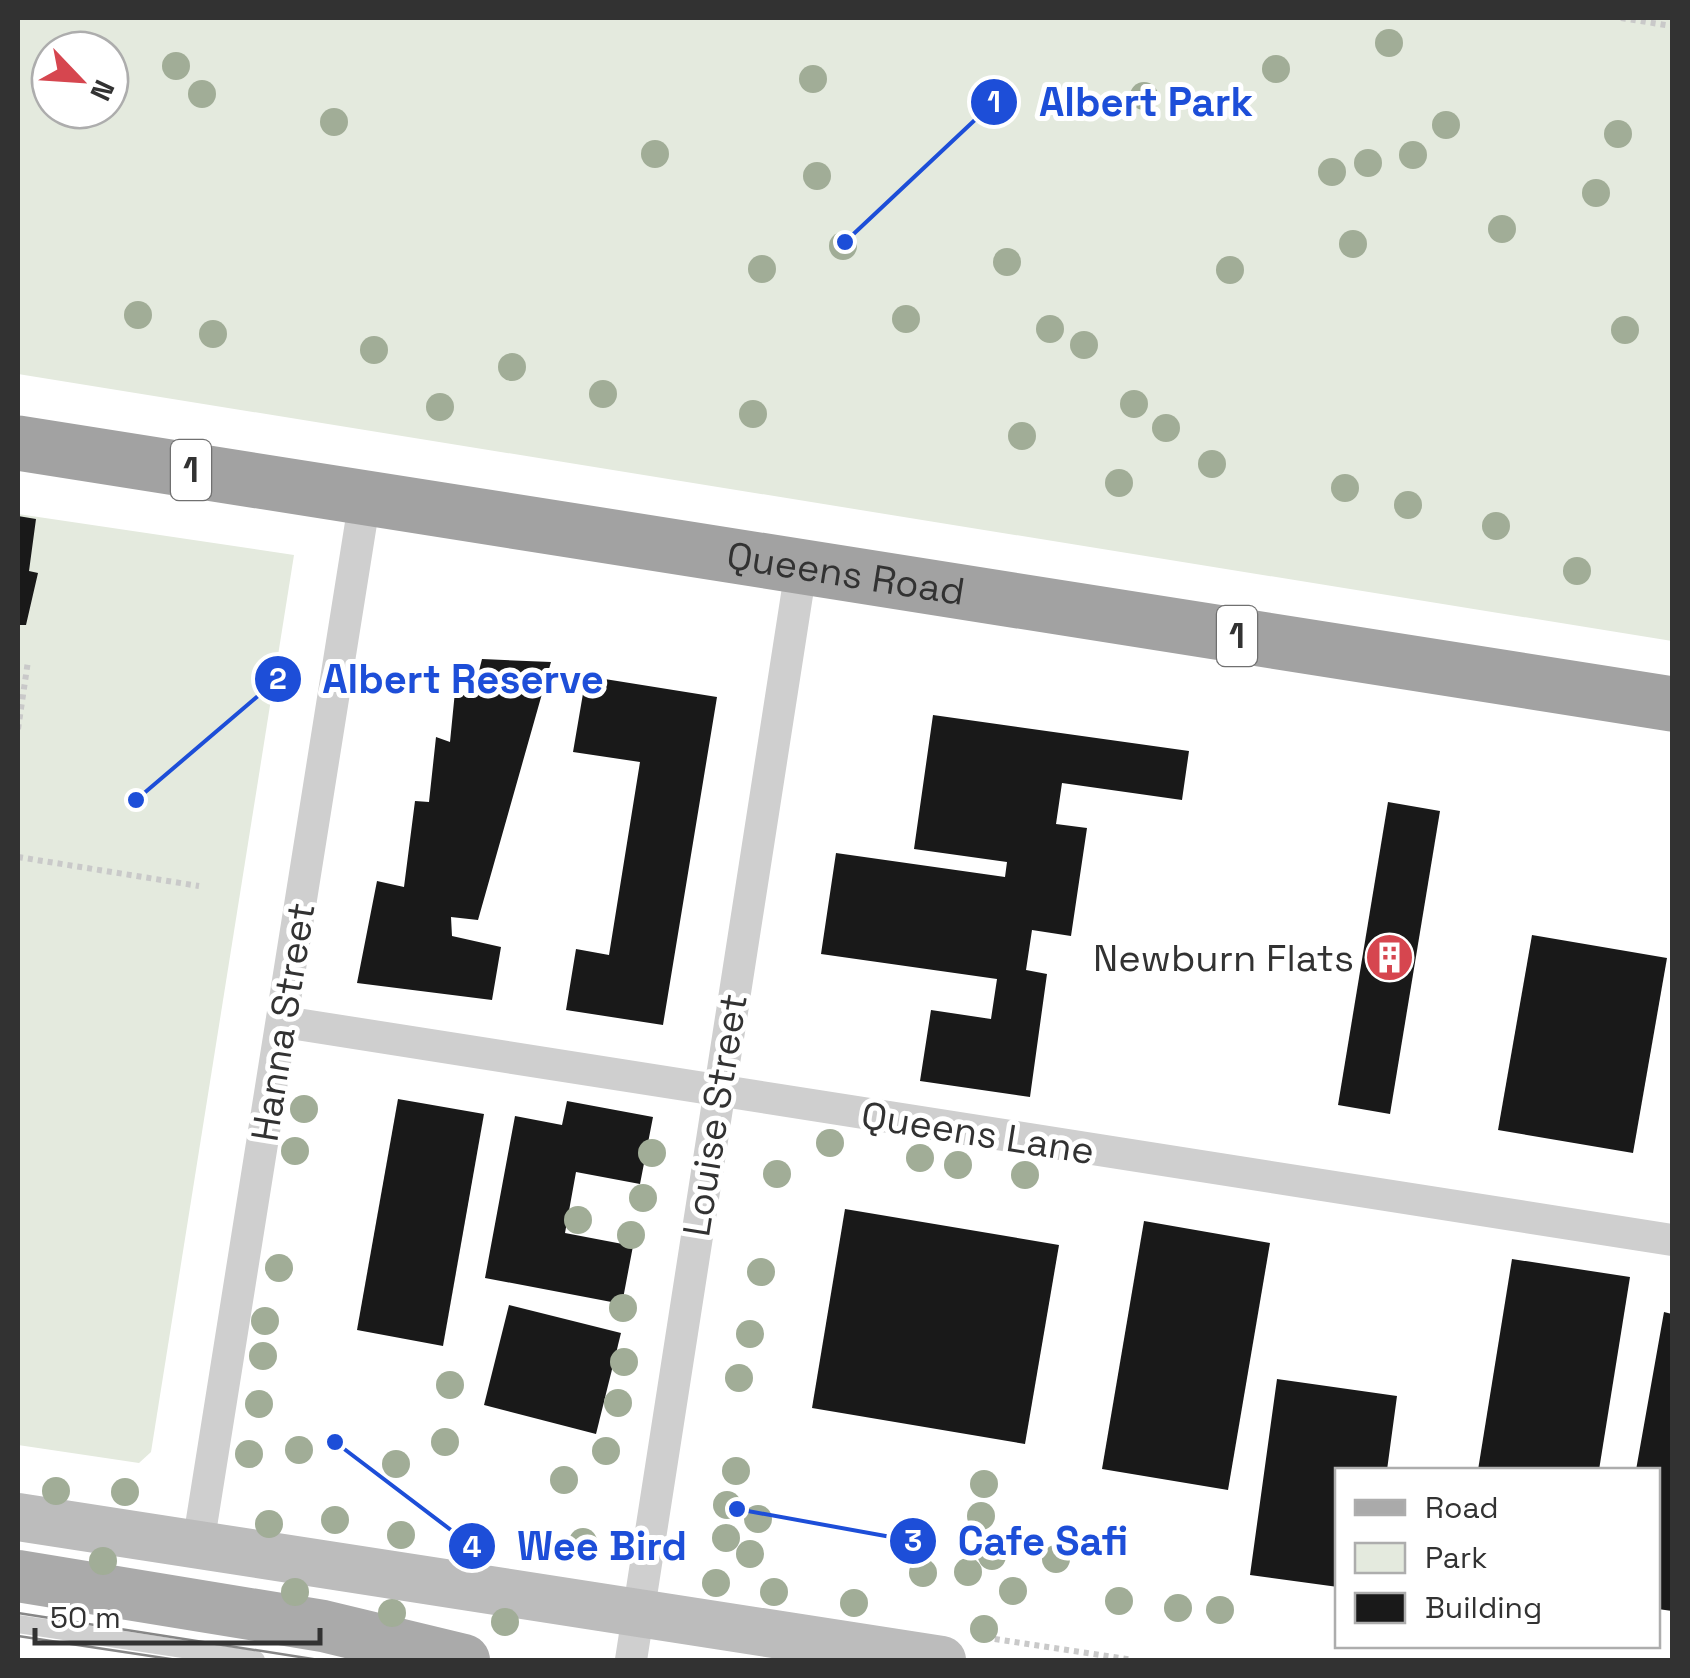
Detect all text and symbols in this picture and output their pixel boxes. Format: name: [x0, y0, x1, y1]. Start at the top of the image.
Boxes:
north arrow: [30, 30, 130, 130]
callout: Albert Park: [969, 67, 1273, 137]
text: N: [82, 74, 123, 107]
text: Albert Park: [1039, 77, 1253, 128]
text: 1: [987, 82, 1001, 121]
road number: 1: [171, 440, 211, 500]
street label: Queens Road: [723, 531, 968, 616]
road number: 1: [1217, 606, 1257, 666]
callout: Albert Reserve: [253, 644, 624, 714]
text: Albert Reserve: [322, 654, 604, 705]
text: 2: [269, 659, 287, 698]
street label: Hanna Street: [240, 899, 326, 1145]
building icon: Newburn Flats: [1363, 932, 1415, 984]
place label: Newburn Flats: [1093, 934, 1354, 982]
street label: Louise Street: [672, 990, 758, 1240]
street label: Queens Lane: [858, 1091, 1098, 1175]
legend: [1335, 1468, 1660, 1648]
text: Road: [1425, 1488, 1499, 1527]
callout: Cafe Safi: [888, 1506, 1148, 1576]
callout: Wee Bird: [447, 1511, 707, 1581]
text: Cafe Safi: [958, 1516, 1128, 1567]
text: Wee Bird: [517, 1521, 687, 1572]
text: 3: [904, 1521, 922, 1560]
text: 4: [462, 1527, 482, 1566]
text: Park: [1425, 1538, 1487, 1577]
scale bar: [35, 1583, 320, 1645]
text: Building: [1425, 1588, 1542, 1627]
text: 50 m: [50, 1598, 121, 1637]

